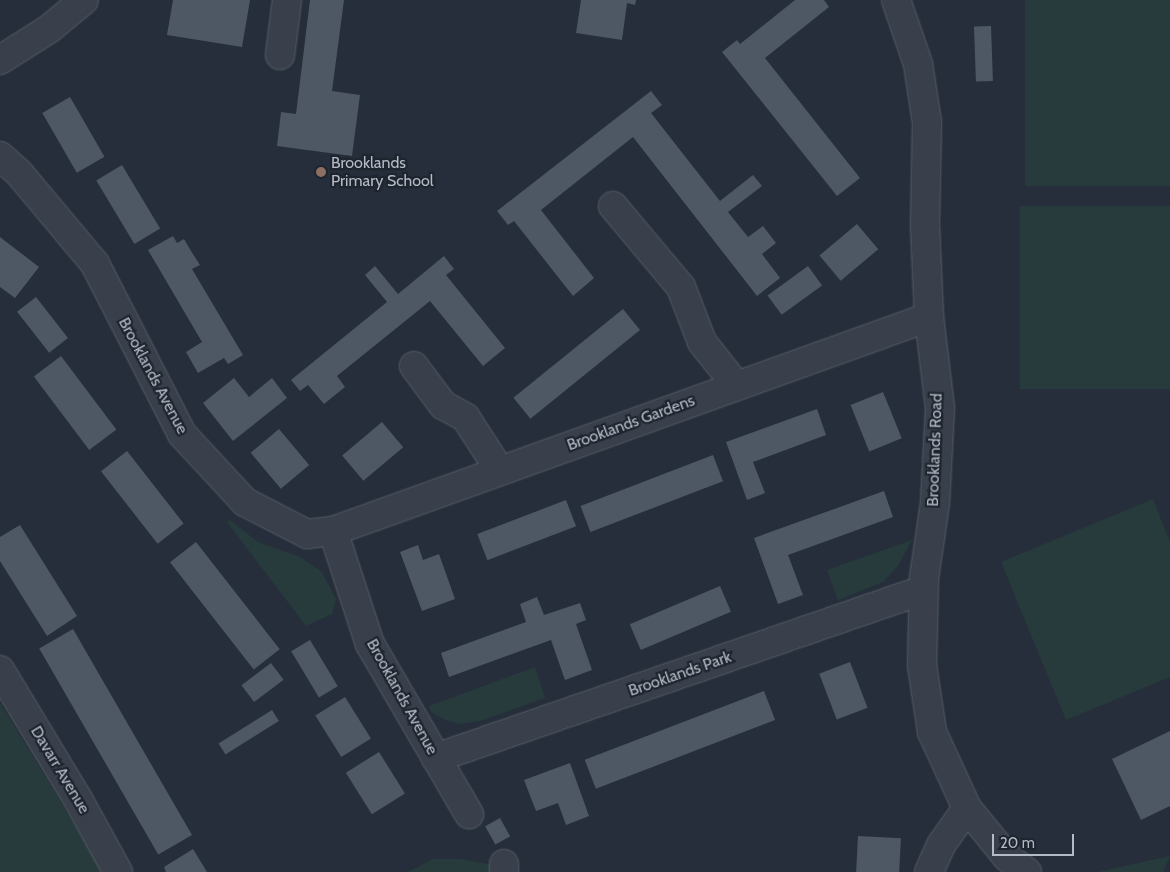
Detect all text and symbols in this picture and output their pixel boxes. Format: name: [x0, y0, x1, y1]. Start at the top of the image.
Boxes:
place label: Brooklands Primary School: [331, 153, 434, 191]
marker: Brooklands Primary School: [315, 166, 327, 178]
street label: Brooklands Avenue: [114, 314, 192, 438]
street label: Brooklands Gardens: [565, 391, 697, 455]
street label: Brooklands Road: [923, 393, 947, 507]
street label: Brooklands Avenue: [362, 636, 442, 758]
street label: Brooklands Park: [626, 647, 734, 701]
street label: Davarr Avenue: [26, 723, 94, 817]
scale bar: [995, 824, 1078, 856]
text: 20 m: [1000, 834, 1035, 852]

